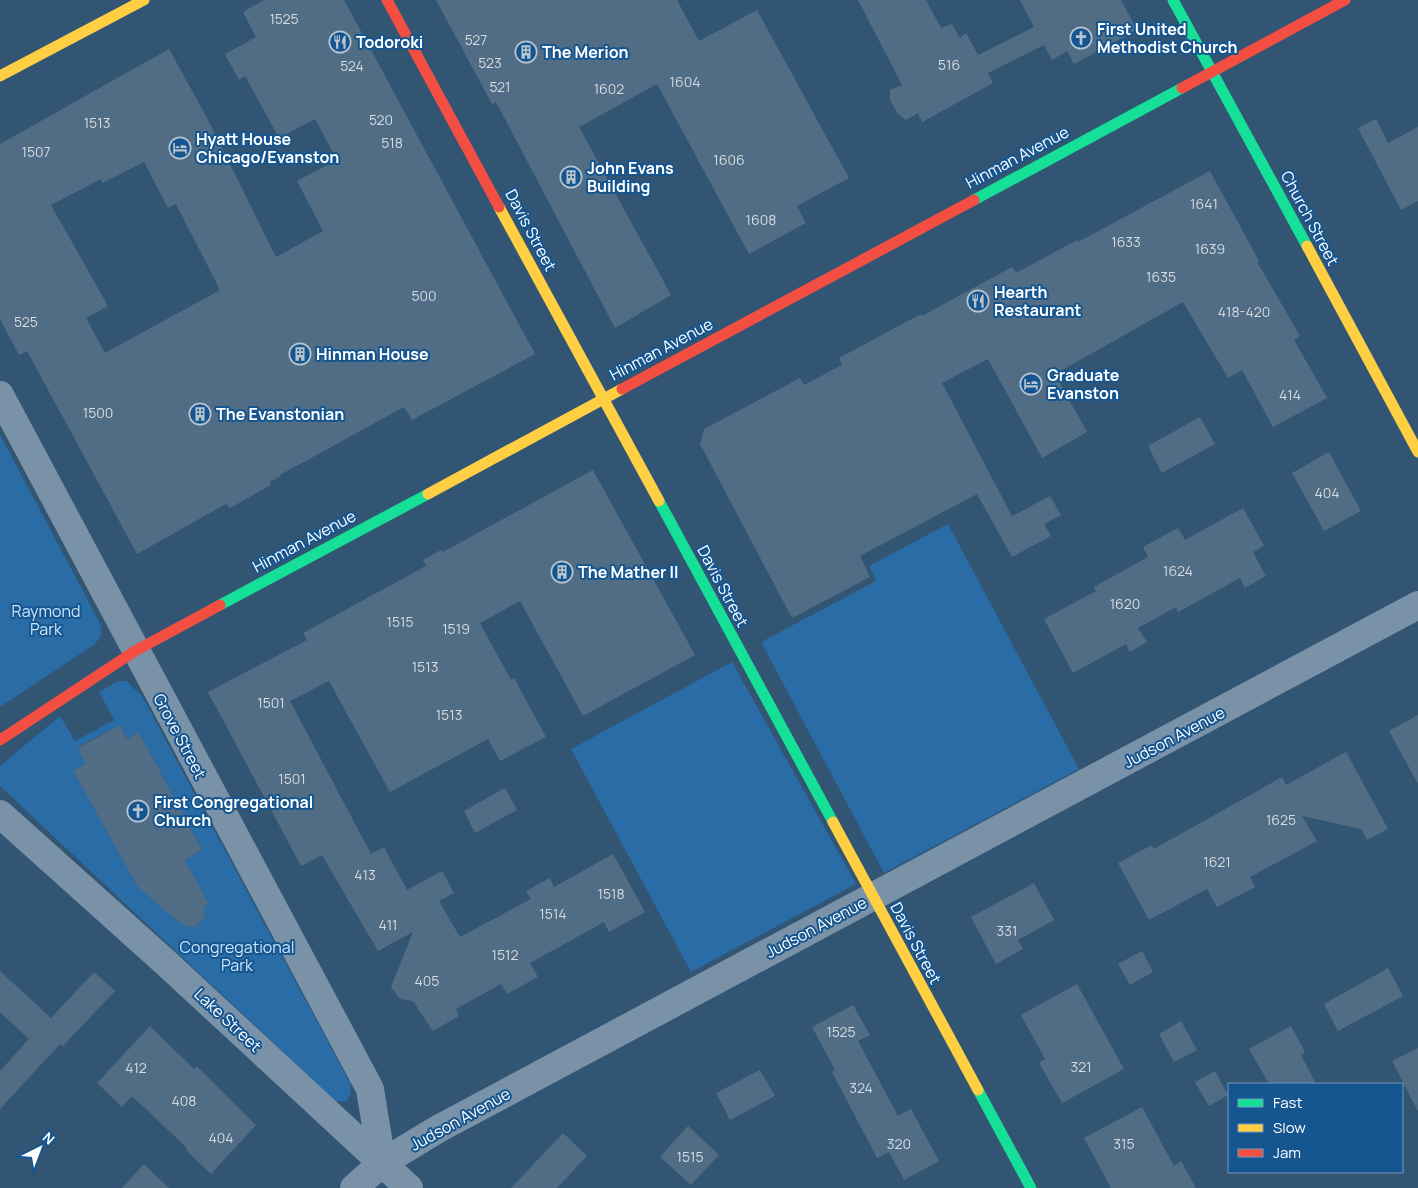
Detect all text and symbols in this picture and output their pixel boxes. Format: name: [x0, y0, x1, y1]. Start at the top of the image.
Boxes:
house number: 1525: [269, 9, 299, 28]
place label: First United Methodist Church: [1097, 18, 1238, 58]
church icon: First United Methodist Church: [1069, 26, 1093, 50]
restaurant icon: Todoroki: [328, 30, 352, 54]
house number: 527: [465, 30, 487, 49]
place label: Todoroki: [356, 31, 423, 53]
building icon: The Merion: [514, 40, 538, 64]
place label: The Merion: [542, 41, 629, 63]
house number: 523: [478, 53, 502, 72]
house number: 516: [938, 55, 960, 74]
house number: 524: [340, 56, 364, 75]
house number: 1604: [670, 72, 700, 91]
house number: 521: [489, 77, 511, 96]
house number: 1602: [594, 79, 624, 98]
house number: 520: [369, 110, 393, 129]
house number: 1513: [84, 113, 110, 132]
street label: Hinman Avenue: [961, 120, 1073, 194]
place label: Hyatt House Chicago/Evanston: [196, 128, 339, 168]
house number: 518: [381, 133, 403, 152]
hotel icon: Hyatt House Chicago/Evanston: [168, 136, 192, 160]
house number: 1507: [21, 142, 51, 161]
house number: 1606: [713, 150, 745, 169]
place label: John Evans Building: [587, 157, 674, 197]
building icon: John Evans Building: [559, 165, 583, 189]
street label: Church Street: [1276, 167, 1344, 269]
street label: Davis Street: [500, 185, 562, 275]
house number: 1641: [1190, 194, 1218, 213]
house number: 1608: [746, 210, 776, 229]
house number: 1633: [1111, 232, 1141, 251]
house number: 1639: [1195, 239, 1225, 258]
house number: 1635: [1146, 267, 1176, 286]
place label: Hearth Restaurant: [994, 281, 1081, 321]
house number: 500: [411, 286, 437, 305]
restaurant icon: Hearth Restaurant: [966, 289, 990, 313]
house number: 418-420: [1218, 302, 1270, 321]
house number: 525: [14, 312, 38, 331]
street label: Hinman Avenue: [605, 312, 717, 386]
building icon: Hinman House: [288, 342, 312, 366]
place label: Hinman House: [316, 343, 429, 365]
place label: Graduate Evanston: [1047, 364, 1120, 404]
hotel icon: Graduate Evanston: [1019, 372, 1043, 396]
house number: 414: [1279, 385, 1301, 404]
building icon: The Evanstonian: [188, 402, 212, 426]
house number: 1500: [83, 403, 113, 422]
place label: The Evanstonian: [216, 403, 344, 425]
house number: 404: [1314, 483, 1340, 502]
street label: Hinman Avenue: [248, 504, 360, 578]
street label: Davis Street: [692, 541, 754, 631]
building icon: The Mather II: [550, 560, 574, 584]
place label: The Mather II: [578, 561, 679, 583]
house number: 1624: [1163, 561, 1193, 580]
house number: 1620: [1110, 594, 1140, 613]
park label: Raymond Park: [12, 600, 80, 640]
house number: 1515: [386, 612, 414, 631]
house number: 1519: [442, 619, 470, 638]
house number: 1513: [412, 657, 438, 676]
street label: Grove Street: [148, 690, 212, 782]
house number: 1501: [257, 693, 285, 712]
street label: Judson Avenue: [1120, 701, 1228, 773]
house number: 1513: [436, 705, 462, 724]
house number: 1501: [278, 769, 306, 788]
place label: First Congregational Church: [154, 791, 313, 831]
church icon: First Congregational Church: [126, 799, 150, 823]
house number: 1625: [1266, 810, 1296, 829]
house number: 1621: [1203, 852, 1231, 871]
house number: 413: [354, 865, 376, 884]
house number: 1518: [597, 884, 625, 903]
street label: Judson Avenue: [762, 891, 870, 963]
street label: Davis Street: [885, 898, 947, 988]
house number: 1514: [539, 904, 567, 923]
house number: 411: [378, 915, 398, 934]
house number: 331: [997, 921, 1017, 940]
park label: Congregational Park: [180, 936, 294, 976]
house number: 1512: [492, 945, 519, 964]
house number: 405: [415, 971, 439, 990]
street label: Lake Street: [190, 983, 266, 1057]
house number: 1525: [826, 1022, 856, 1041]
house number: 321: [1070, 1057, 1092, 1076]
house number: 412: [125, 1058, 147, 1077]
house number: 324: [849, 1078, 873, 1097]
street label: Judson Avenue: [406, 1082, 514, 1156]
legend: [1228, 1083, 1403, 1173]
house number: 408: [172, 1091, 196, 1110]
text: Fast: [1273, 1092, 1302, 1113]
text: Slow: [1273, 1117, 1306, 1138]
north arrow: [15, 1123, 65, 1173]
text: N: [39, 1128, 59, 1148]
house number: 404: [208, 1128, 234, 1147]
house number: 320: [887, 1134, 911, 1153]
house number: 315: [1113, 1134, 1135, 1153]
text: Jam: [1273, 1142, 1301, 1163]
house number: 1515: [676, 1147, 704, 1166]

